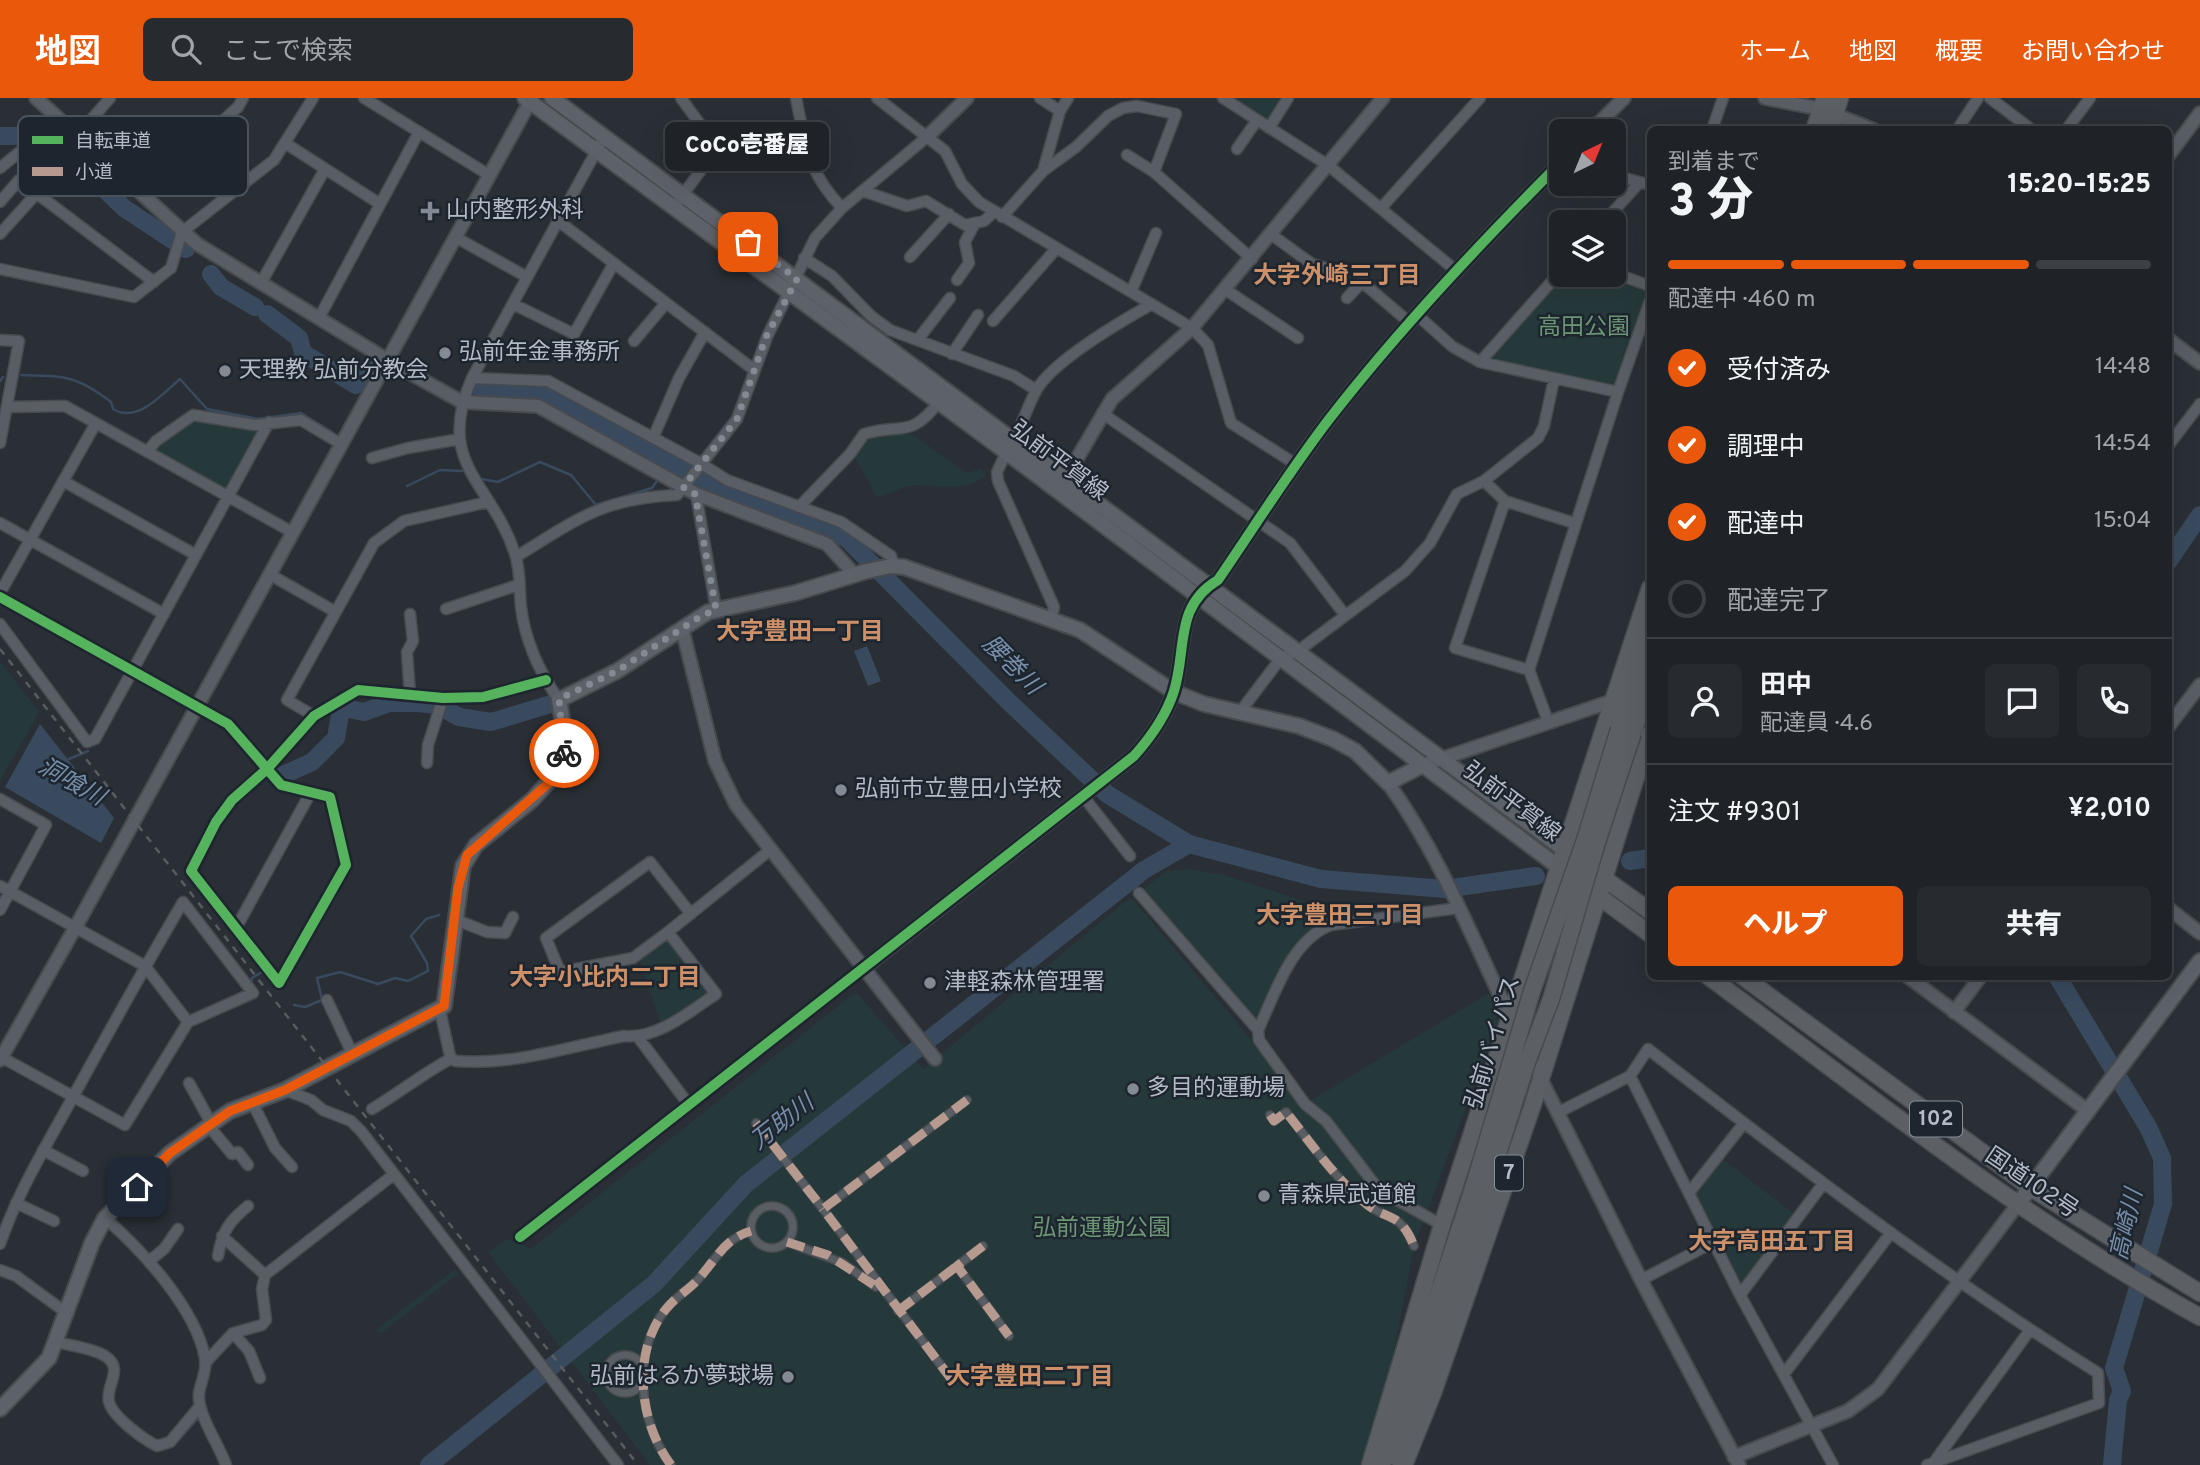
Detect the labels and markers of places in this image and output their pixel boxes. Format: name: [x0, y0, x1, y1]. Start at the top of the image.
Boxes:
callout: CoCo壱番屋: [666, 123, 830, 172]
place label: 山内整形外科: [446, 197, 584, 226]
marker: 山内整形外科: [420, 201, 440, 221]
pin: [718, 212, 778, 272]
place label: 弘前年金事務所: [459, 339, 620, 368]
marker: 弘前年金事務所: [437, 345, 453, 361]
place label: 天理教 弘前分教会: [239, 357, 428, 386]
marker: 天理教 弘前分教会: [217, 363, 233, 379]
place label: 弘前市立豊田小学校: [855, 776, 1062, 805]
marker: 弘前市立豊田小学校: [833, 782, 849, 798]
place label: 津軽森林管理署: [944, 969, 1105, 998]
marker: 津軽森林管理署: [922, 975, 938, 991]
place label: 多目的運動場: [1147, 1075, 1285, 1104]
marker: 多目的運動場: [1125, 1081, 1141, 1097]
pin: [107, 1157, 167, 1217]
place label: 青森県武道館: [1278, 1182, 1416, 1211]
marker: 青森県武道館: [1256, 1188, 1272, 1204]
place label: 弘前はるか夢球場: [590, 1363, 774, 1392]
marker: 弘前はるか夢球場: [780, 1369, 796, 1385]

